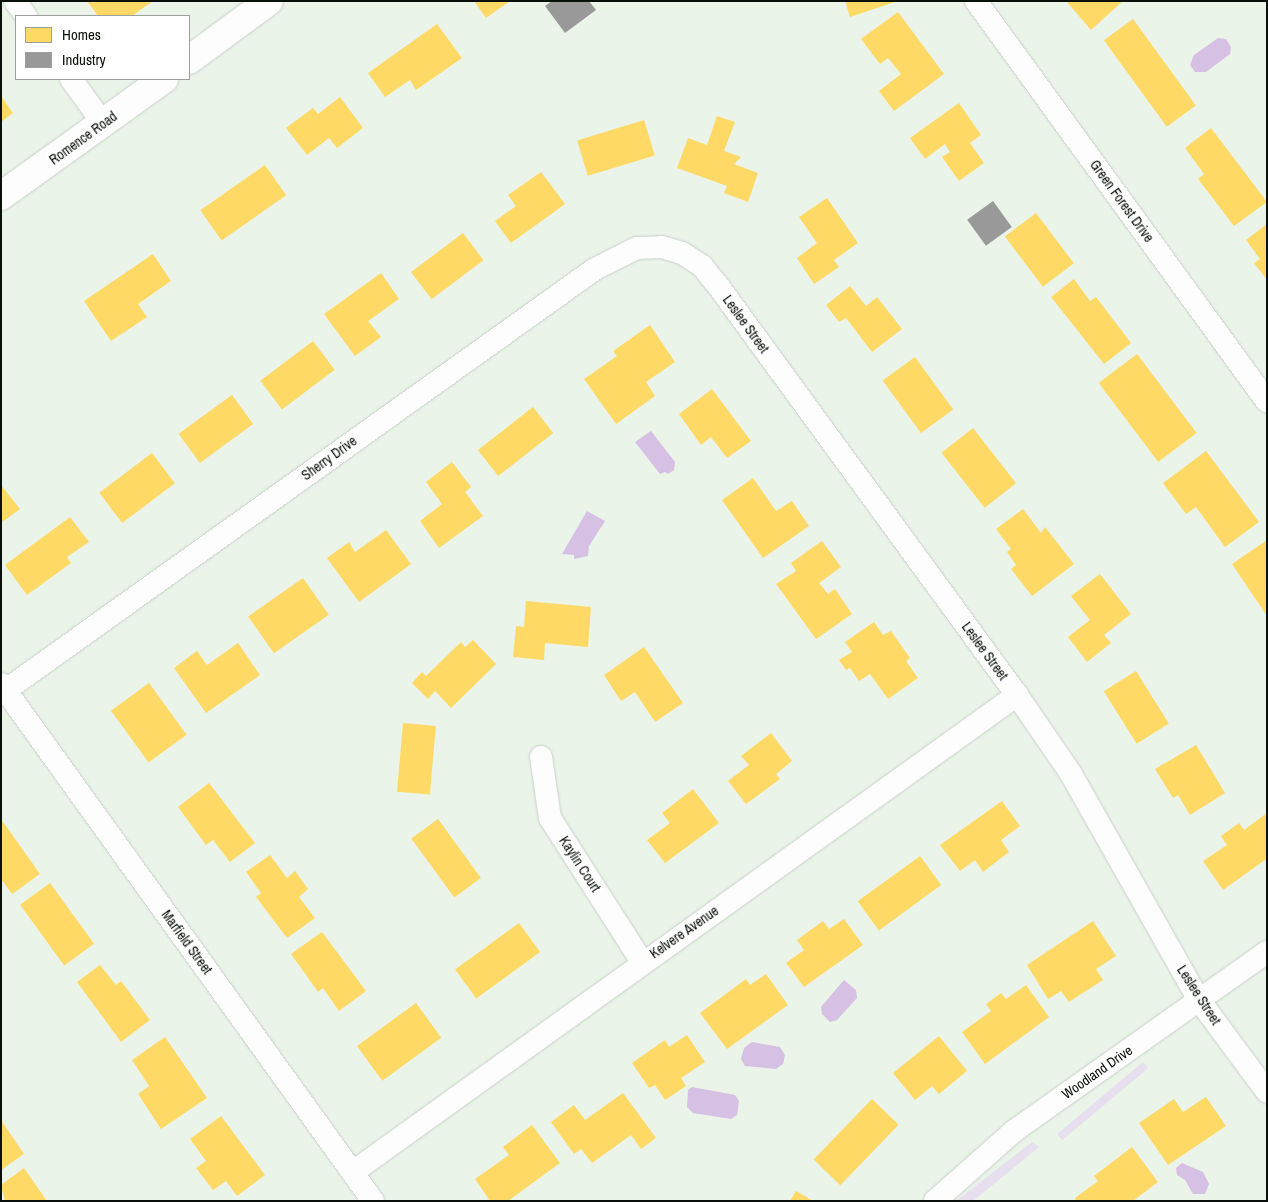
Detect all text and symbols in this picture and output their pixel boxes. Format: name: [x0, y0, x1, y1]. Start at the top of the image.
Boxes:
legend: [15, 15, 190, 80]
text: Homes: [62, 24, 101, 45]
text: Industry: [62, 49, 106, 70]
street label: Romence Road: [46, 108, 120, 168]
street label: Green Forest Drive: [1086, 157, 1158, 245]
street label: Leslee Street: [719, 292, 773, 356]
street label: Sherry Drive: [298, 432, 360, 484]
street label: Leslee Street: [958, 619, 1012, 683]
street label: Kaylin Court: [556, 833, 604, 895]
street label: Kelvere Avenue: [646, 902, 722, 962]
street label: Marfield Street: [158, 907, 216, 977]
street label: Leslee Street: [1174, 962, 1224, 1028]
street label: Woodland Drive: [1059, 1042, 1135, 1102]

